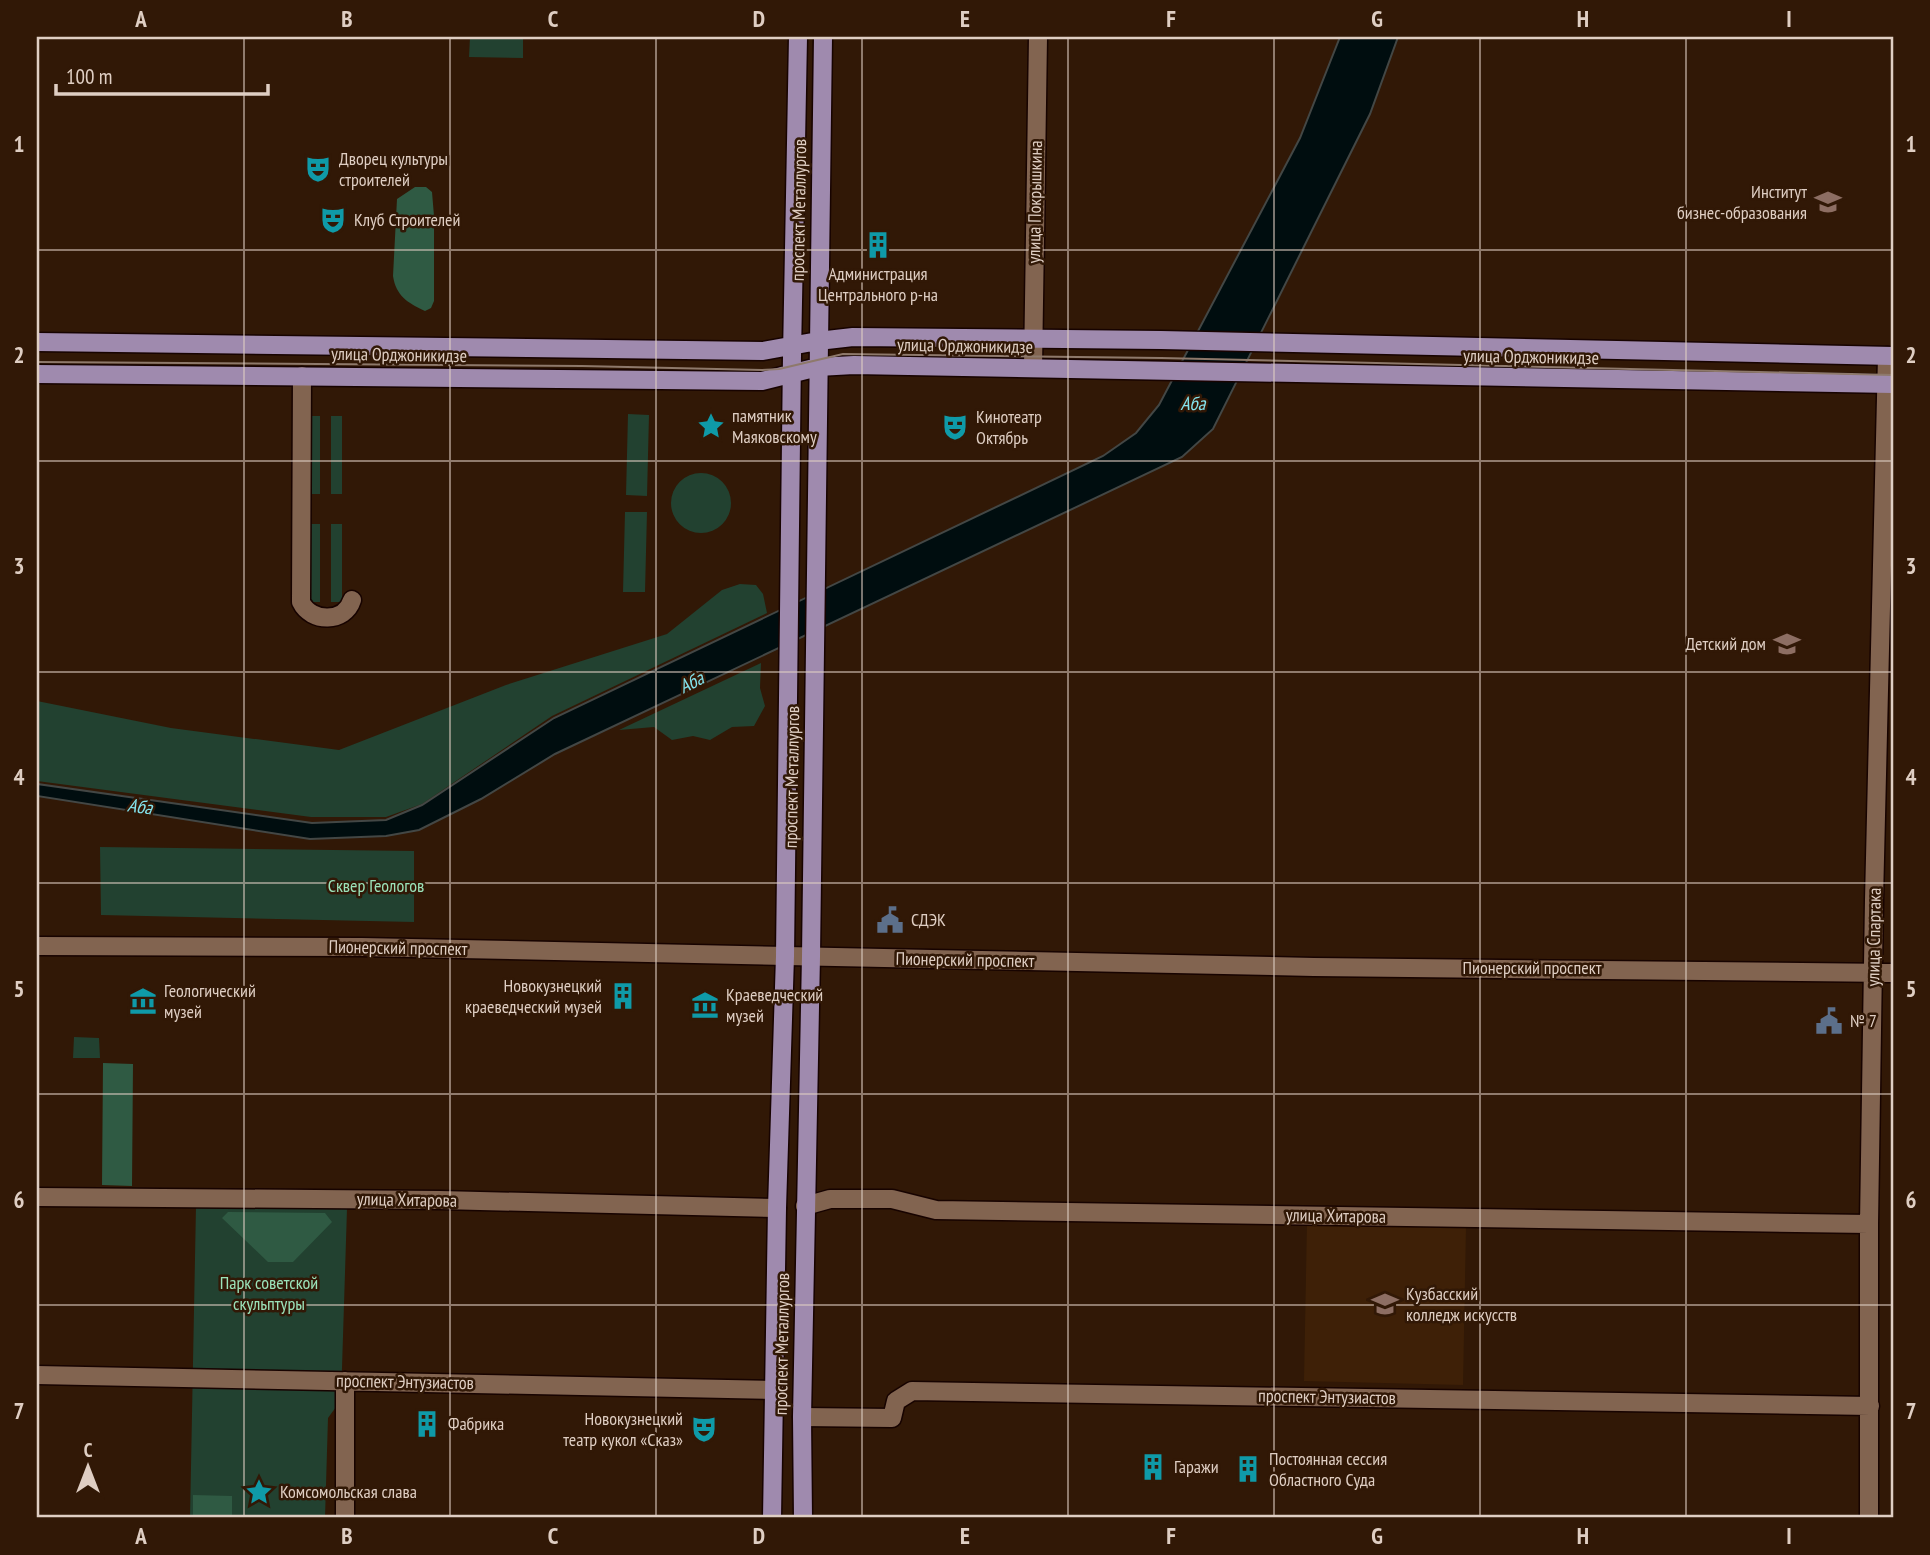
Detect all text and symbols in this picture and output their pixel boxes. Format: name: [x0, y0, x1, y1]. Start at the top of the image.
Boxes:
text: A: [134, 4, 147, 33]
text: B: [341, 4, 353, 33]
text: C: [548, 4, 559, 33]
text: D: [753, 4, 765, 33]
text: E: [960, 4, 970, 33]
text: F: [1166, 4, 1176, 33]
text: G: [1371, 4, 1383, 33]
text: H: [1577, 4, 1589, 33]
text: I: [1786, 4, 1792, 33]
scale bar: [56, 52, 268, 96]
text: 100 m: [66, 63, 112, 90]
text: 1: [14, 129, 25, 158]
text: 1: [1906, 129, 1917, 158]
street label: проспект Металлургов: [786, 139, 811, 281]
street label: улица Покрышкина: [1022, 140, 1047, 264]
place label: Дворец культуры строителей: [339, 147, 448, 191]
theatre icon: Дворец культуры строителей: [303, 154, 333, 184]
place label: Институт бизнес-образования: [1677, 180, 1807, 224]
school or university icon: Институт бизнес-образования: [1813, 187, 1843, 217]
theatre icon: Клуб Строителей: [318, 205, 348, 235]
place label: Клуб Строителей: [354, 208, 460, 231]
building icon: Администрация Центрального р-на: [863, 230, 893, 260]
place label: Администрация Центрального р-на: [818, 262, 938, 306]
street label: улица Орджоникидзе: [897, 333, 1033, 358]
text: 2: [14, 340, 25, 369]
text: 2: [1906, 340, 1917, 369]
street label: улица Орджоникидзе: [331, 342, 467, 367]
street label: улица Орджоникидзе: [1463, 344, 1599, 369]
water label: Аба: [1181, 391, 1207, 415]
place label: памятник Маяковскому: [732, 404, 817, 448]
place label: Кинотеатр Октябрь: [976, 405, 1042, 449]
place icon: памятник Маяковскому: [696, 411, 726, 441]
theatre icon: Кинотеатр Октябрь: [940, 412, 970, 442]
text: 3: [14, 551, 25, 580]
text: 3: [1906, 551, 1917, 580]
school or university icon: Детский дом: [1772, 629, 1802, 659]
place label: Детский дом: [1686, 632, 1766, 655]
water label: Аба: [675, 665, 709, 698]
street label: проспект Металлургов: [779, 706, 804, 848]
text: 4: [14, 762, 25, 791]
text: 4: [1906, 762, 1917, 791]
water label: Аба: [126, 792, 155, 820]
park label: Сквер Геологов: [328, 874, 424, 897]
street label: улица Спартака: [1861, 887, 1886, 987]
public building icon: СДЭК: [875, 905, 905, 935]
place label: СДЭК: [911, 908, 946, 931]
street label: Пионерский проспект: [328, 935, 468, 960]
street label: Пионерский проспект: [895, 947, 1035, 972]
street label: Пионерский проспект: [1463, 956, 1602, 979]
text: 5: [14, 974, 25, 1003]
place label: Новокузнецкий краеведческий музей: [465, 974, 602, 1018]
text: 5: [1906, 974, 1917, 1003]
place label: Геологический музей: [164, 979, 256, 1023]
building icon: Новокузнецкий краеведческий музей: [608, 981, 638, 1011]
place label: Краеведческий музей: [726, 983, 823, 1027]
museum icon: Геологический музей: [128, 986, 158, 1016]
museum icon: Краеведческий музей: [690, 990, 720, 1020]
public building icon: № 7: [1814, 1006, 1844, 1036]
place label: № 7: [1850, 1009, 1877, 1032]
text: 6: [14, 1185, 25, 1214]
text: 6: [1906, 1185, 1917, 1214]
street label: улица Хитарова: [357, 1187, 457, 1212]
street label: улица Хитарова: [1286, 1203, 1386, 1228]
park label: Парк советской скульптуры: [220, 1271, 318, 1315]
street label: проспект Металлургов: [769, 1273, 794, 1415]
place label: Кузбасский колледж искусств: [1406, 1282, 1517, 1326]
school or university icon: Кузбасский колледж искусств: [1370, 1289, 1400, 1319]
street label: проспект Энтузиастов: [336, 1369, 474, 1394]
street label: проспект Энтузиастов: [1258, 1384, 1396, 1409]
text: 7: [14, 1396, 25, 1425]
text: 7: [1906, 1396, 1917, 1425]
place label: Новокузнецкий театр кукол «Сказ»: [563, 1407, 683, 1451]
building icon: Фабрика: [412, 1409, 442, 1439]
place label: Фабрика: [448, 1412, 504, 1435]
theatre icon: Новокузнецкий театр кукол «Сказ»: [689, 1414, 719, 1444]
north arrow: [52, 1432, 122, 1502]
text: С: [84, 1438, 93, 1462]
place label: Постоянная сессия Областного Суда: [1269, 1447, 1387, 1491]
building icon: Гаражи: [1138, 1452, 1168, 1482]
building icon: Постоянная сессия Областного Суда: [1233, 1454, 1263, 1484]
place label: Гаражи: [1174, 1455, 1219, 1478]
place icon: Комсомольская слава: [244, 1477, 274, 1507]
place label: Комсомольская слава: [280, 1480, 417, 1503]
text: A: [134, 1521, 147, 1550]
text: B: [341, 1521, 353, 1550]
text: C: [548, 1521, 559, 1550]
text: D: [753, 1521, 765, 1550]
text: E: [960, 1521, 970, 1550]
text: F: [1166, 1521, 1176, 1550]
text: G: [1371, 1521, 1383, 1550]
text: H: [1577, 1521, 1589, 1550]
text: I: [1786, 1521, 1792, 1550]

